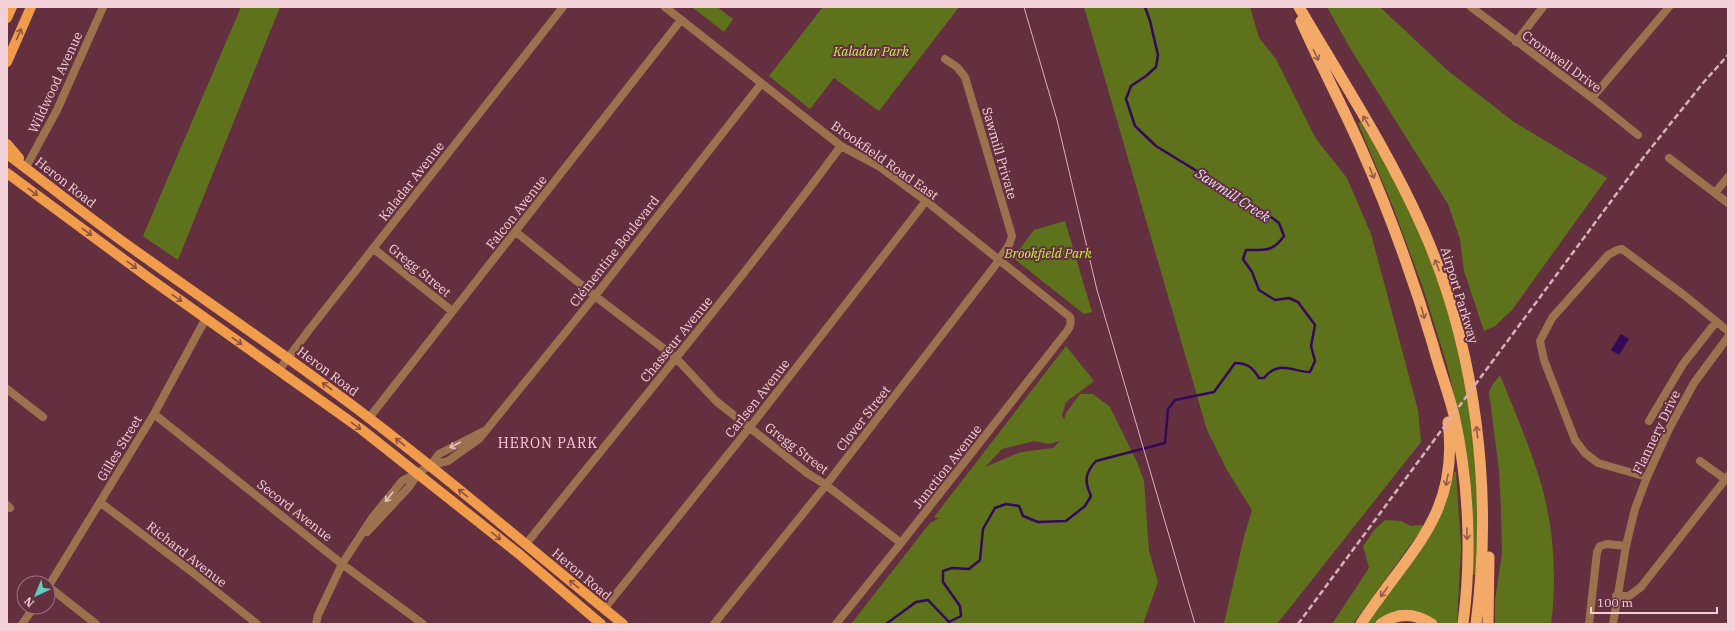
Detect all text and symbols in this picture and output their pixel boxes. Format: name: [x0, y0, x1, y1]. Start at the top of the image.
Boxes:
street label: Cromwell Drive: [1519, 27, 1605, 96]
one-way arrow: [16, 29, 23, 41]
street label: Wildwood Avenue: [25, 29, 86, 136]
park label: Kaladar Park: [832, 43, 909, 60]
one-way arrow: [1313, 49, 1320, 61]
street label: Sawmill Private: [978, 105, 1021, 201]
one-way arrow: [1362, 115, 1370, 127]
street label: Brookfield Road East: [828, 117, 942, 204]
street label: Kaladar Avenue: [375, 138, 448, 225]
street label: Heron Road: [32, 153, 100, 212]
water label: Sawmill Creek: [1191, 164, 1274, 226]
one-way arrow: [1368, 166, 1376, 178]
street label: Falcon Avenue: [482, 172, 551, 253]
one-way arrow: [27, 188, 38, 196]
street label: Clémentine Boulevard: [566, 192, 663, 310]
one-way arrow: [81, 228, 92, 236]
street label: Gregg Street: [385, 240, 455, 301]
park label: Brookfield Park: [1003, 245, 1092, 262]
street label: Airport Parkway: [1437, 245, 1482, 345]
one-way arrow: [1433, 259, 1441, 271]
one-way arrow: [126, 261, 137, 270]
street label: Chasseur Avenue: [637, 293, 716, 386]
one-way arrow: [172, 294, 183, 302]
one-way arrow: [1420, 307, 1428, 320]
one-way arrow: [232, 337, 243, 345]
street label: Heron Road: [294, 343, 362, 400]
street label: Carlsen Avenue: [721, 355, 793, 441]
one-way arrow: [321, 382, 332, 390]
street label: Clover Street: [832, 382, 895, 455]
street label: Flannery Drive: [1629, 387, 1684, 477]
street label: Gilles Street: [93, 412, 146, 484]
street label: Gregg Street: [761, 419, 832, 478]
street label: Junction Avenue: [909, 421, 985, 512]
one-way arrow: [350, 422, 361, 430]
one-way arrow: [1473, 425, 1481, 438]
district label: HERON PARK: [498, 434, 598, 452]
one-way arrow: [394, 438, 405, 446]
one-way arrow: [449, 442, 461, 450]
one-way arrow: [1442, 473, 1450, 486]
street label: Secord Avenue: [254, 476, 336, 545]
one-way arrow: [457, 489, 468, 497]
one-way arrow: [384, 492, 393, 503]
street label: Richard Avenue: [143, 518, 230, 591]
one-way arrow: [1464, 527, 1471, 540]
one-way arrow: [490, 532, 501, 540]
street label: Heron Road: [548, 545, 615, 604]
north arrow: [16, 575, 56, 615]
one-way arrow: [568, 579, 579, 588]
one-way arrow: [1380, 586, 1388, 597]
scale bar: [1591, 589, 1717, 615]
text: N: [21, 594, 37, 610]
text: 100 m: [1597, 595, 1633, 610]

